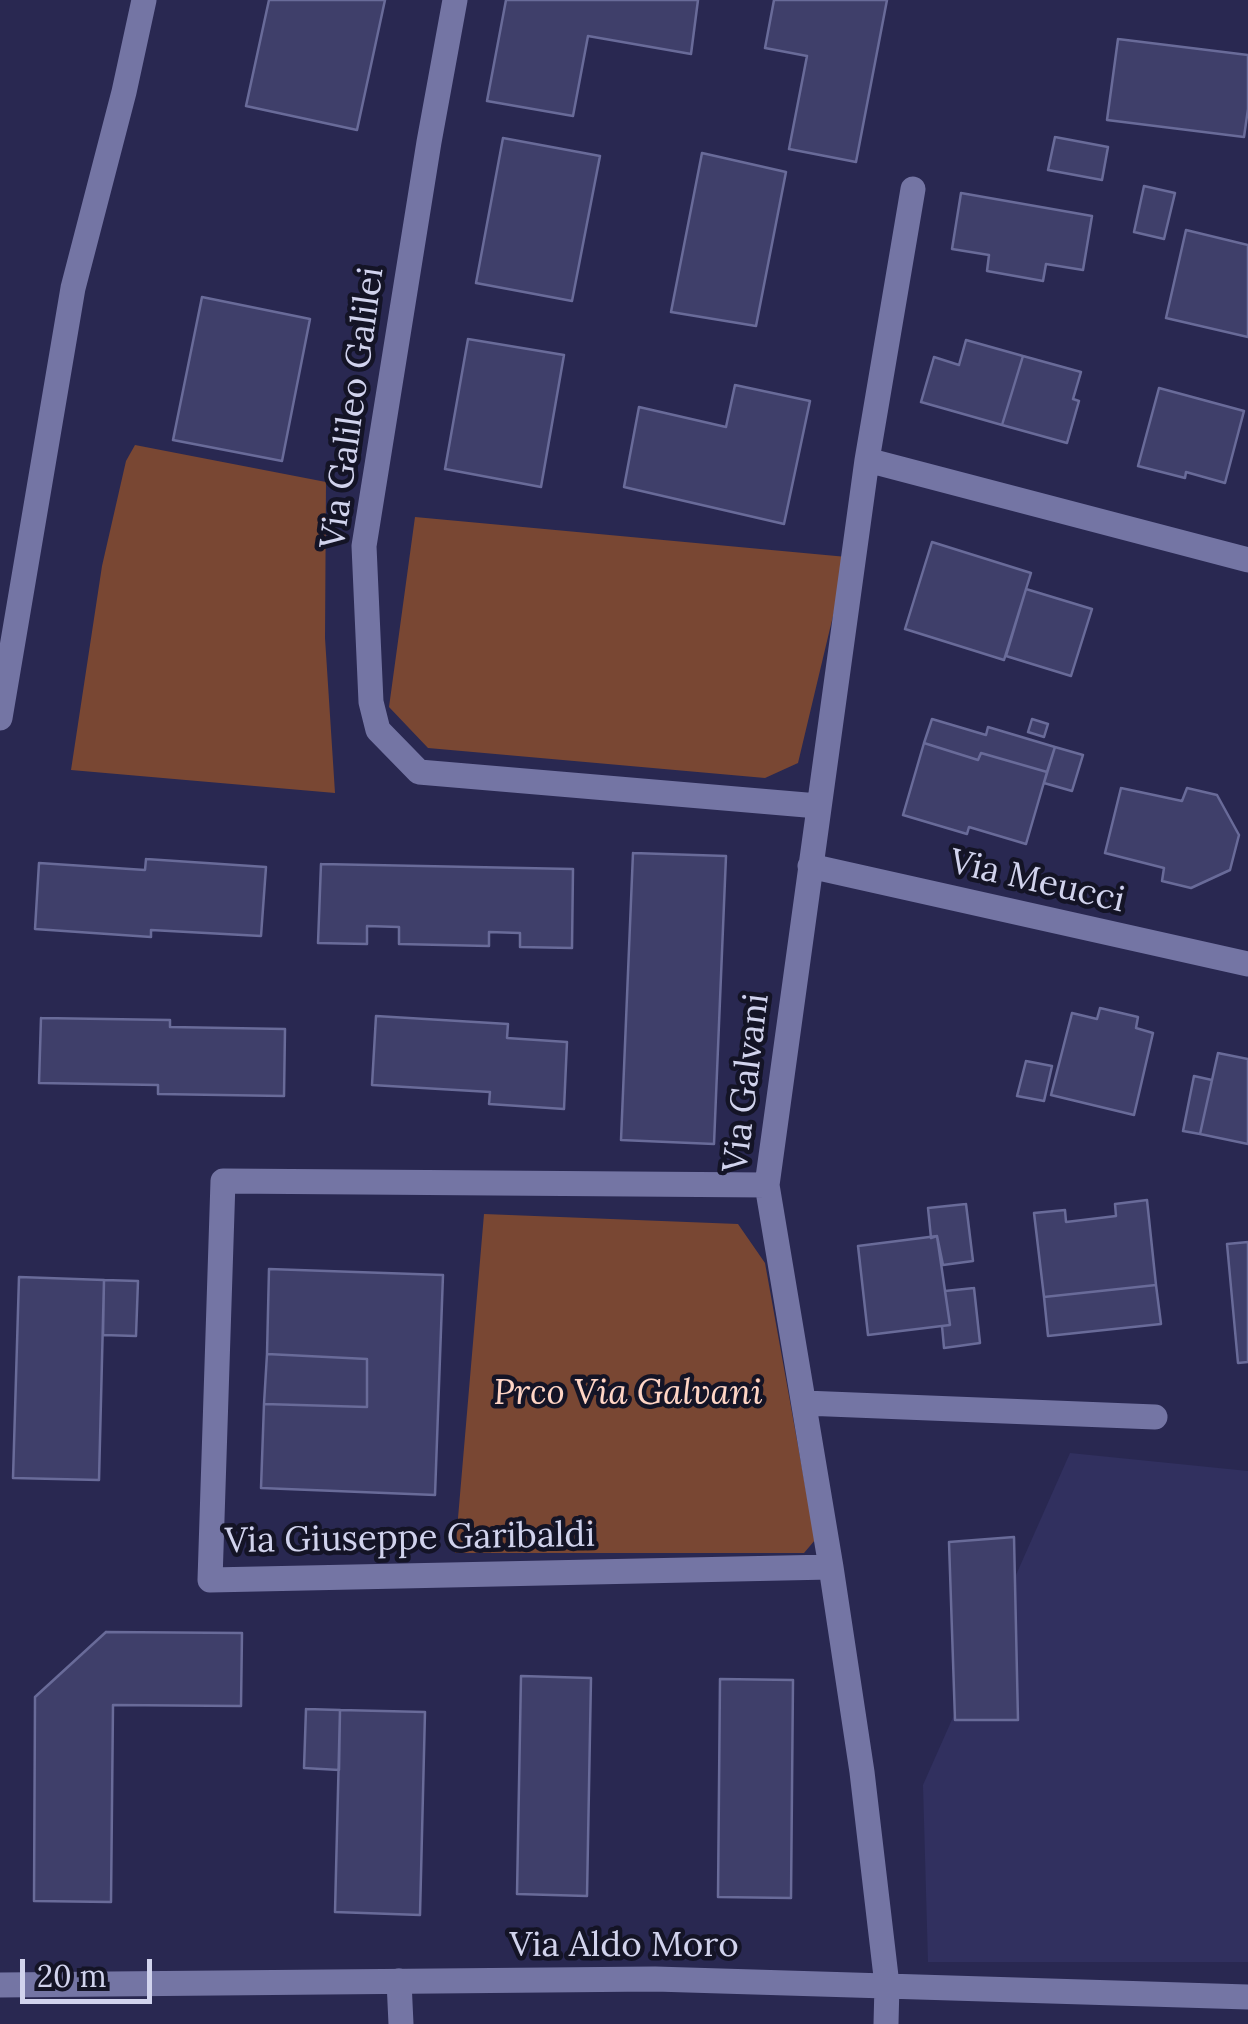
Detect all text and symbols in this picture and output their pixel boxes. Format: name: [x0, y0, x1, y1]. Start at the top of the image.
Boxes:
street label: Via Galileo Galilei: [312, 265, 394, 551]
street label: Via Meucci: [946, 842, 1128, 922]
street label: Via Galvani: [715, 991, 779, 1175]
park label: Prco Via Galvani: [493, 1373, 763, 1415]
street label: Via Giuseppe Garibaldi: [224, 1515, 596, 1563]
street label: Via Aldo Moro: [509, 1925, 739, 1967]
scale bar: [25, 1939, 158, 2001]
text: 20 m: [37, 1957, 106, 1995]

